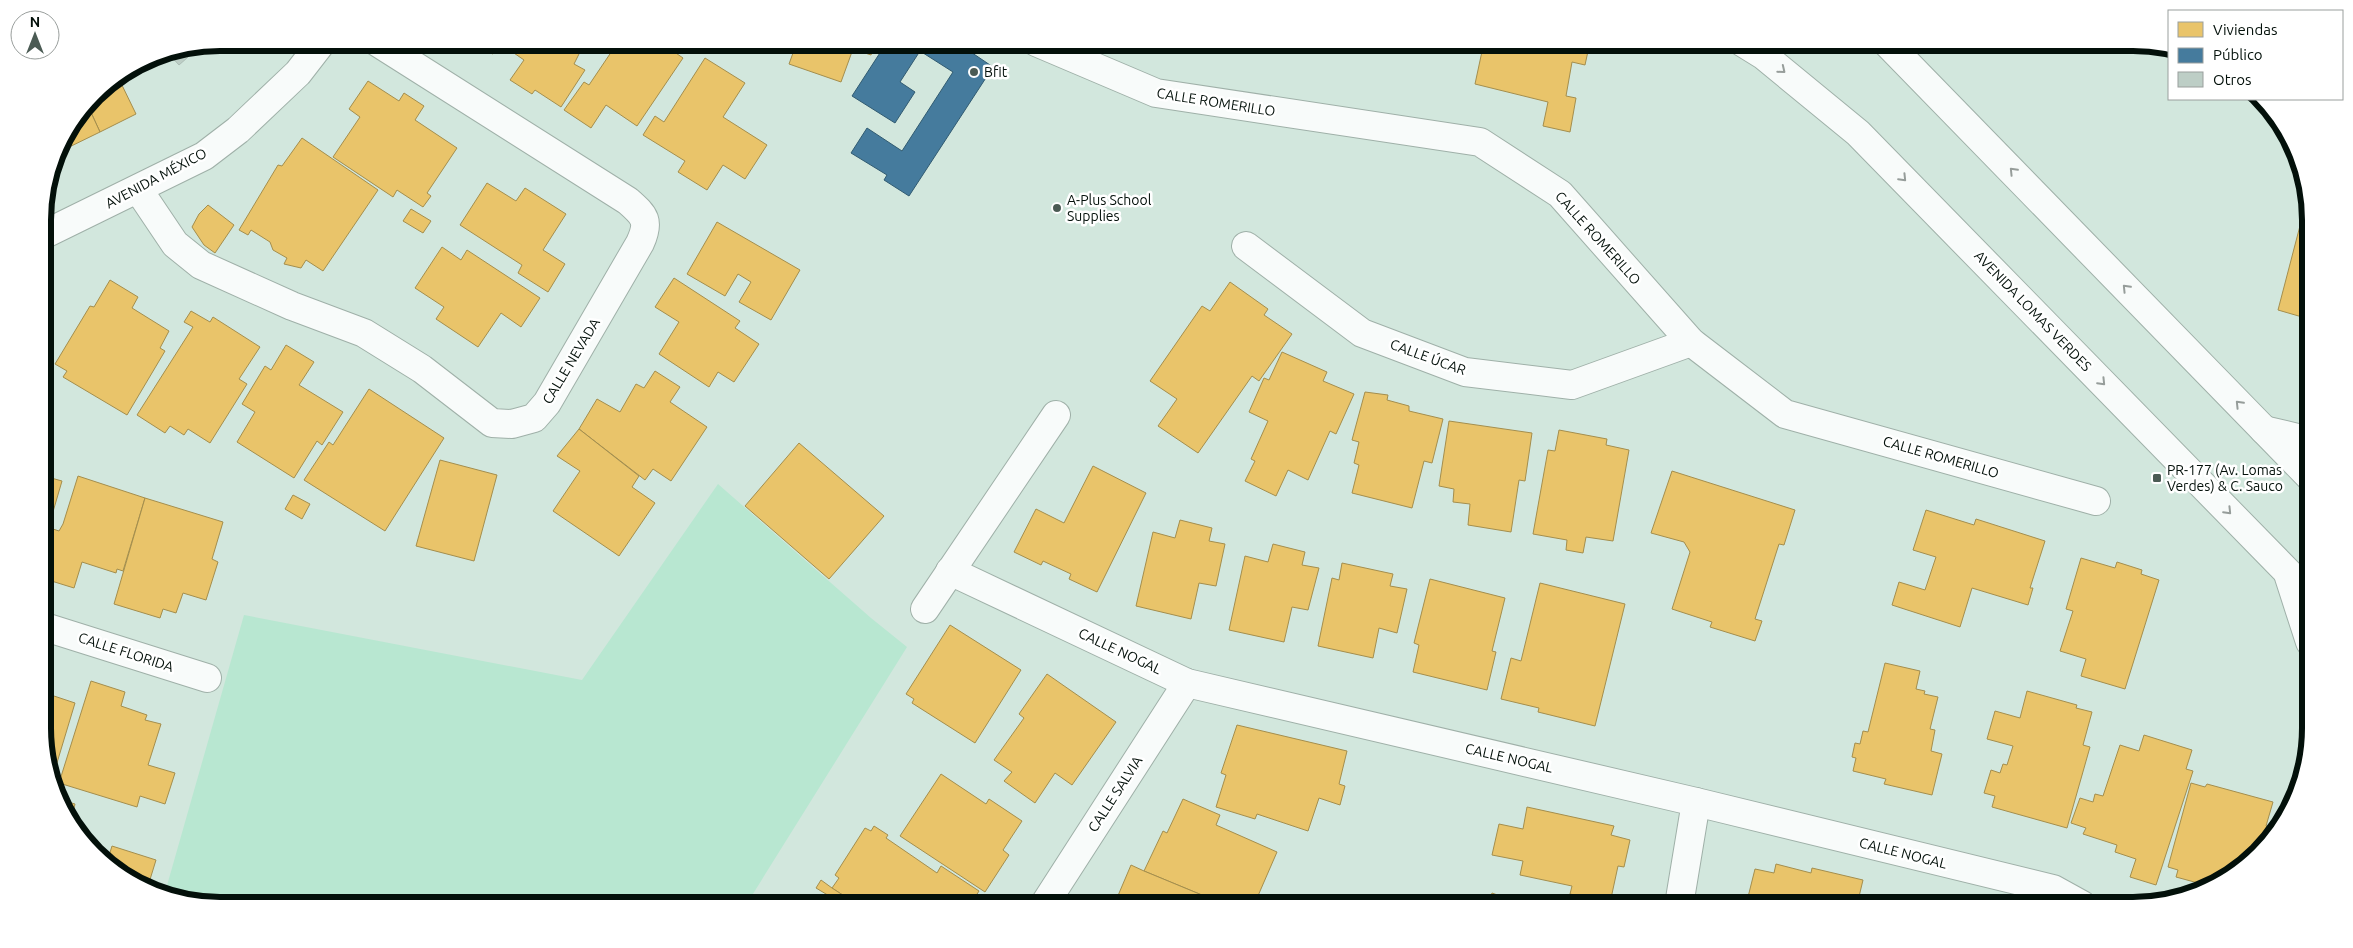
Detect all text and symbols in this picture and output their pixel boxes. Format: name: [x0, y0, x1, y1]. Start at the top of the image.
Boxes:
north arrow: [10, 10, 60, 60]
legend: [2168, 10, 2343, 100]
text: N: [30, 14, 40, 30]
text: Viviendas: [2213, 21, 2277, 38]
text: Público: [2213, 46, 2263, 63]
place label: Bfit: [984, 64, 1008, 80]
one-way arrow: [1776, 65, 1785, 74]
marker: Bfit: [968, 66, 980, 78]
text: Otros: [2213, 71, 2252, 88]
street label: CALLE ROMERILLO: [1156, 85, 1277, 119]
street label: AVENIDA MÉXICO: [102, 144, 209, 211]
one-way arrow: [2010, 168, 2019, 177]
one-way arrow: [1897, 172, 1906, 181]
street label: CALLE ROMERILLO: [1552, 188, 1644, 288]
place label: A-Plus School Supplies: [1067, 192, 1152, 224]
marker: A-Plus School Supplies: [1051, 202, 1063, 214]
street label: AVENIDA LOMAS VERDES: [1971, 248, 2095, 374]
one-way arrow: [2123, 285, 2132, 294]
street label: CALLE NEVADA: [539, 315, 603, 407]
street label: CALLE ÚCAR: [1388, 335, 1469, 378]
one-way arrow: [2096, 376, 2105, 385]
one-way arrow: [2236, 401, 2245, 410]
street label: CALLE ROMERILLO: [1881, 433, 2001, 481]
place label: PR-177 (Av. Lomas Verdes) & C. Sauco: [2167, 462, 2283, 494]
marker: PR-177 (Av. Lomas Verdes) & C. Sauco: [2151, 472, 2163, 484]
one-way arrow: [2222, 505, 2231, 514]
street label: CALLE NOGAL: [1076, 625, 1164, 677]
street label: CALLE FLORIDA: [76, 629, 176, 675]
street label: CALLE NOGAL: [1464, 740, 1554, 776]
street label: CALLE SALVIA: [1085, 753, 1145, 835]
street label: CALLE NOGAL: [1858, 834, 1948, 872]

